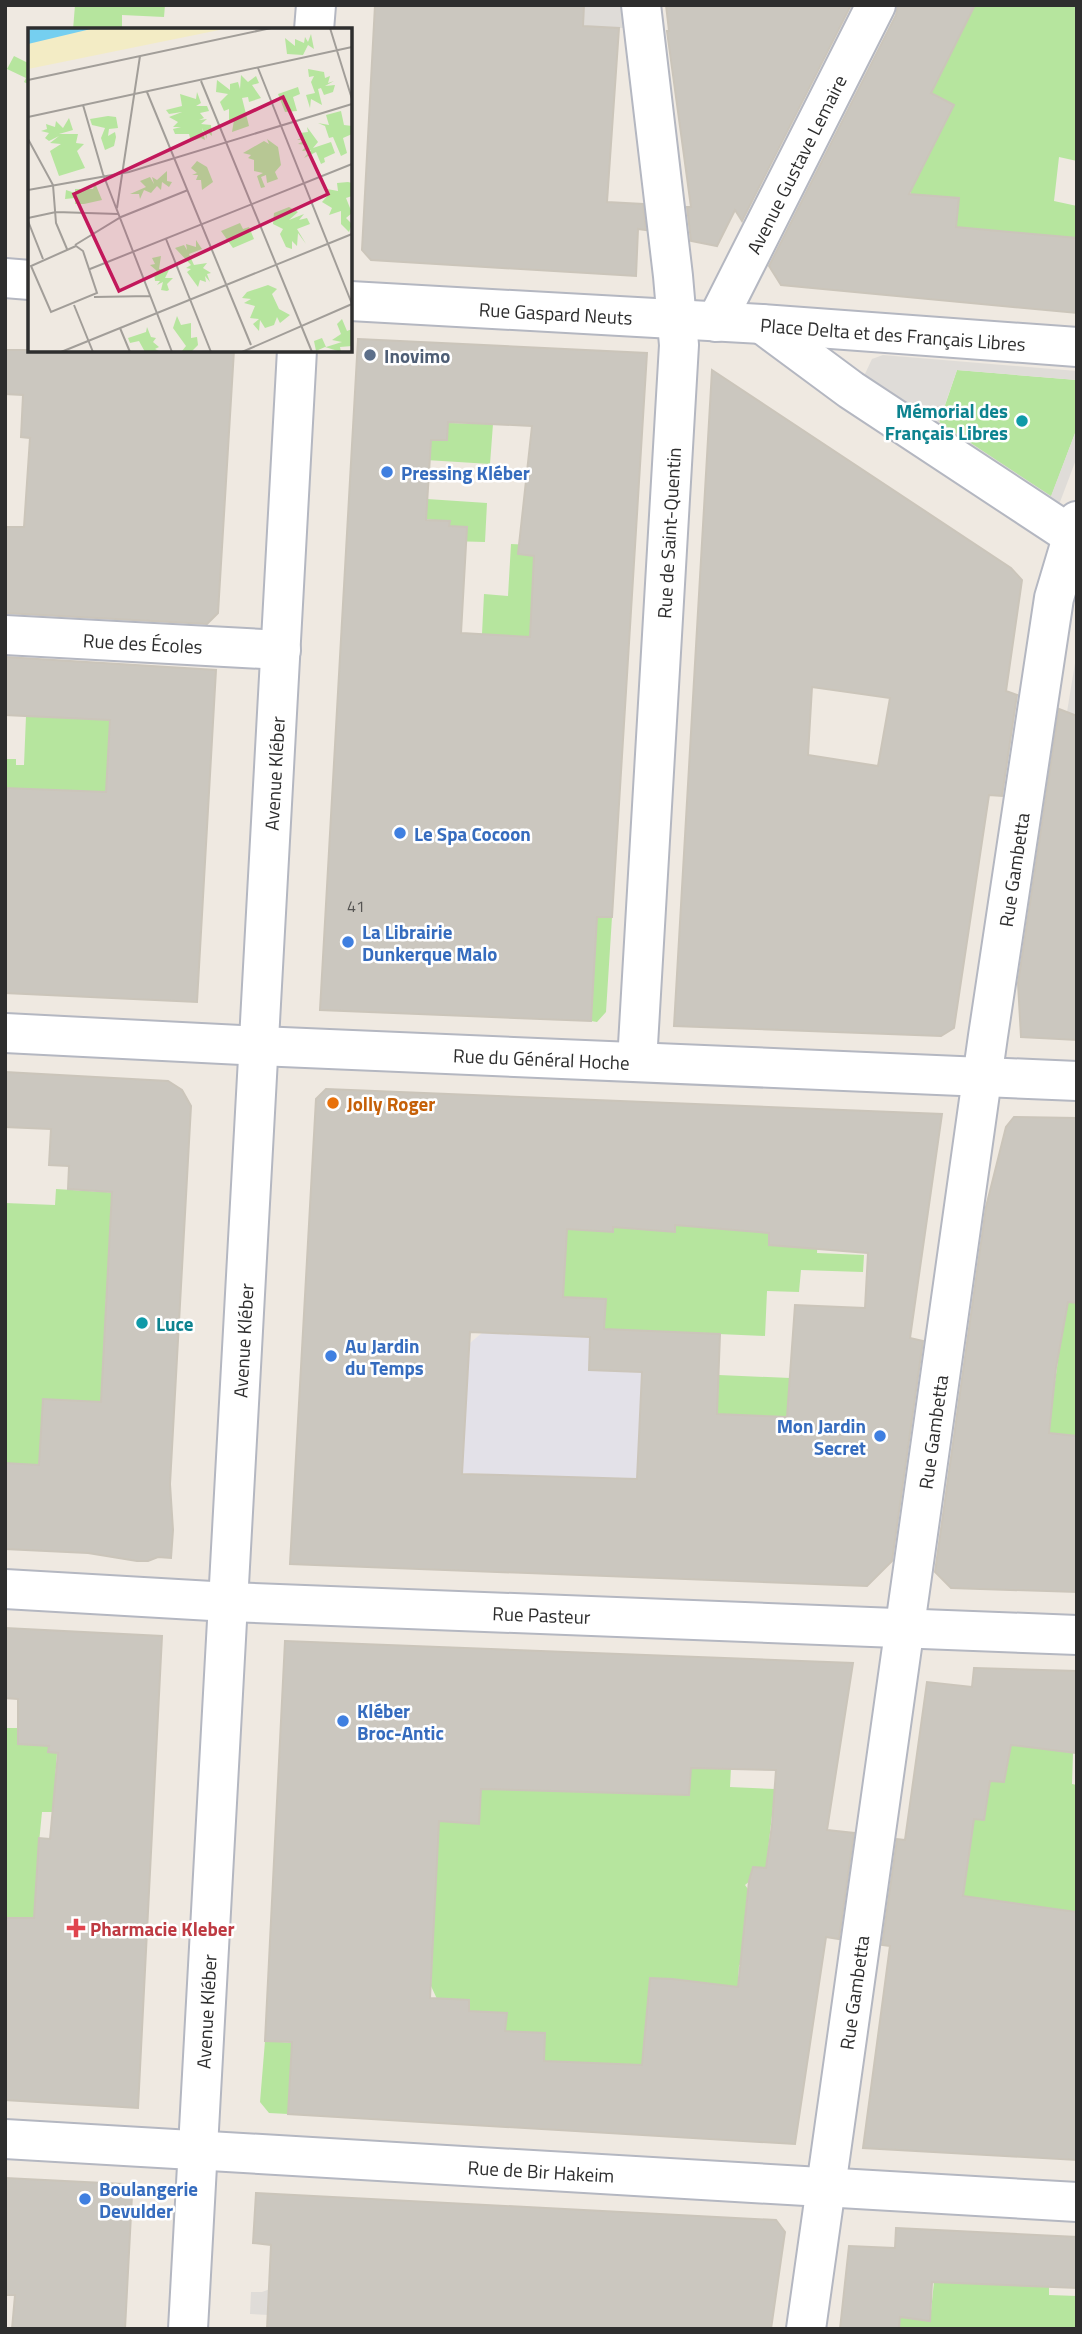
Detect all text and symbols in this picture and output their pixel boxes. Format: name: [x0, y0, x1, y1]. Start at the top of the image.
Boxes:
inset map: [28, 28, 352, 352]
street label: Avenue Gustave Lemaire: [738, 69, 853, 259]
street label: Rue Gaspard Neuts: [478, 294, 633, 331]
street label: Place Delta et des Français Libres: [759, 309, 1027, 358]
place label: Inovimo: [384, 341, 450, 370]
marker: Inovimo: [362, 347, 378, 363]
place label: Mémorial des Français Libres: [885, 396, 1008, 447]
marker: Mémorial des Français Libres: [1014, 413, 1030, 429]
street label: Rue de Saint-Quentin: [649, 446, 687, 619]
place label: Pressing Kléber: [401, 458, 530, 487]
marker: Pressing Kléber: [379, 464, 395, 480]
street label: Rue des Écoles: [82, 625, 203, 660]
street label: Avenue Kléber: [256, 715, 291, 831]
street label: Rue Gambetta: [990, 810, 1036, 929]
place label: Le Spa Cocoon: [414, 819, 531, 848]
marker: Le Spa Cocoon: [392, 825, 408, 841]
house number: 41: [347, 894, 365, 918]
place label: La Librairie Dunkerque Malo: [362, 917, 497, 968]
marker: La Librairie Dunkerque Malo: [340, 934, 356, 950]
street label: Rue du Général Hoche: [453, 1040, 630, 1076]
place label: Jolly Roger: [347, 1089, 435, 1118]
marker: Jolly Roger: [325, 1095, 341, 1111]
street label: Avenue Kléber: [225, 1282, 260, 1399]
place label: Luce: [156, 1309, 194, 1338]
marker: Luce: [134, 1315, 150, 1331]
place label: Au Jardin du Temps: [345, 1331, 424, 1382]
marker: Au Jardin du Temps: [323, 1348, 339, 1364]
street label: Rue Gambetta: [910, 1372, 955, 1491]
place label: Mon Jardin Secret: [777, 1411, 866, 1462]
marker: Mon Jardin Secret: [872, 1428, 888, 1444]
street label: Rue Pasteur: [492, 1598, 591, 1631]
place label: Kléber Broc-Antic: [357, 1696, 444, 1747]
marker: Kléber Broc-Antic: [335, 1713, 351, 1729]
place label: Pharmacie Kleber: [90, 1914, 235, 1943]
marker: Pharmacie Kleber: [68, 1920, 84, 1936]
street label: Rue Gambetta: [831, 1933, 876, 2051]
street label: Avenue Kléber: [188, 1953, 223, 2070]
street label: Rue de Bir Hakeim: [467, 2152, 615, 2189]
place label: Boulangerie Devulder: [99, 2174, 198, 2225]
marker: Boulangerie Devulder: [77, 2191, 93, 2207]

